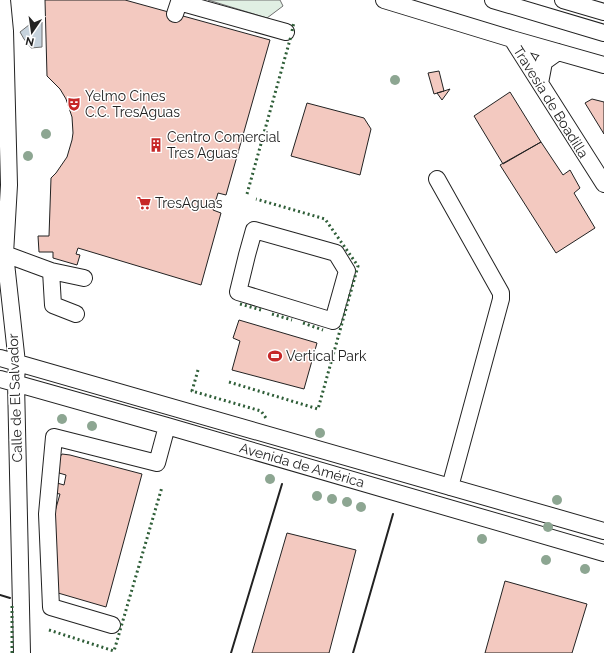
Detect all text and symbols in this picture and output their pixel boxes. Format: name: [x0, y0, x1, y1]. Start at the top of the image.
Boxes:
north arrow: [12, 12, 52, 52]
text: N: [24, 34, 35, 49]
street label: Travesía de Boadilla: [510, 43, 592, 161]
place label: Yelmo Cines C.C. TresAguas: [85, 88, 180, 120]
theatre icon: Yelmo Cines C.C. TresAguas: [66, 96, 82, 112]
place label: Centro Comercial Tres Aguas: [167, 129, 280, 161]
building icon: Centro Comercial Tres Aguas: [148, 137, 164, 153]
supermarket icon: TresAguas: [136, 195, 152, 211]
place label: TresAguas: [155, 195, 223, 211]
street label: Calle de El Salvador: [5, 333, 25, 463]
sports icon: Vertical Park: [267, 348, 283, 364]
place label: Vertical Park: [286, 348, 367, 364]
street label: Avenida de América: [238, 439, 366, 491]

